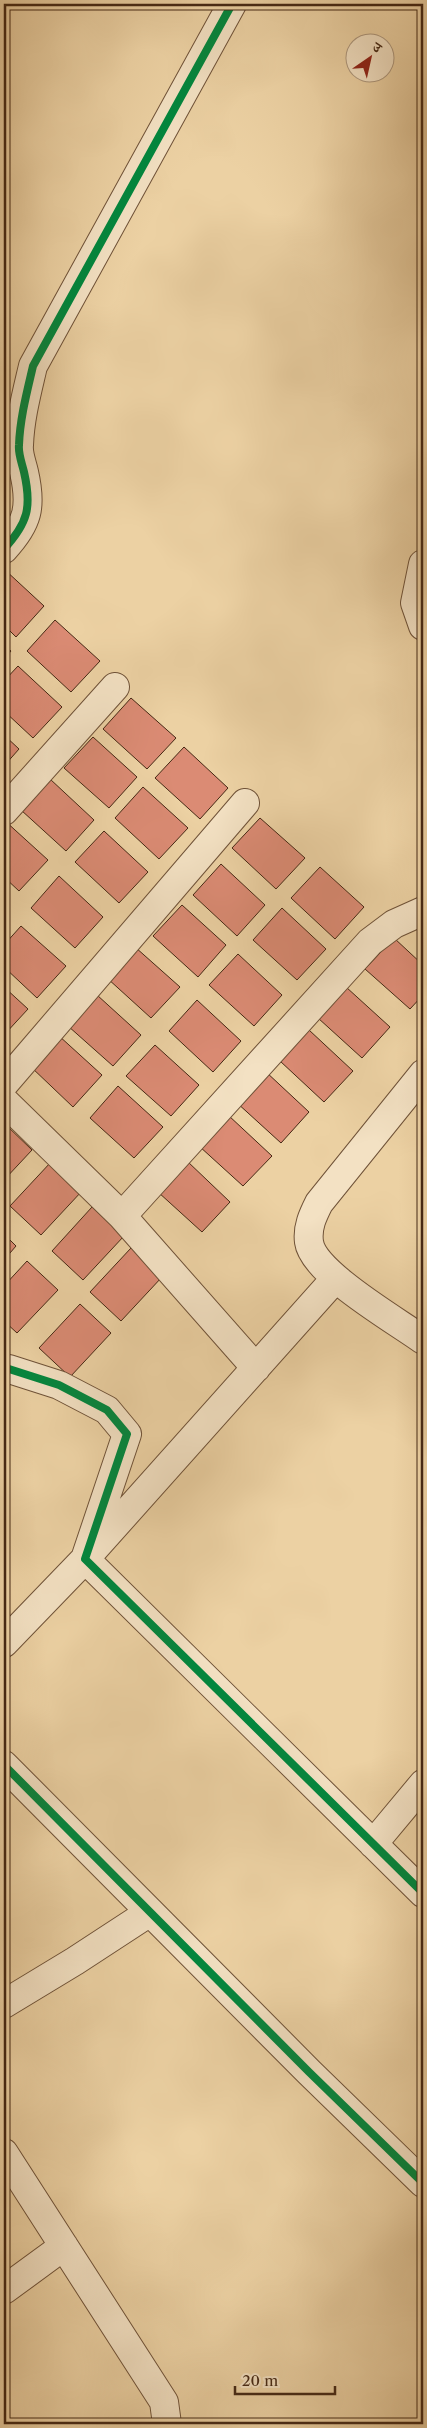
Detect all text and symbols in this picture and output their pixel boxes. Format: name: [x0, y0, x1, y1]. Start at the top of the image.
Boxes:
north arrow: [344, 32, 394, 82]
text: उ: [368, 37, 386, 57]
scale bar: [235, 2363, 334, 2395]
text: 20 m: [242, 2371, 278, 2390]

